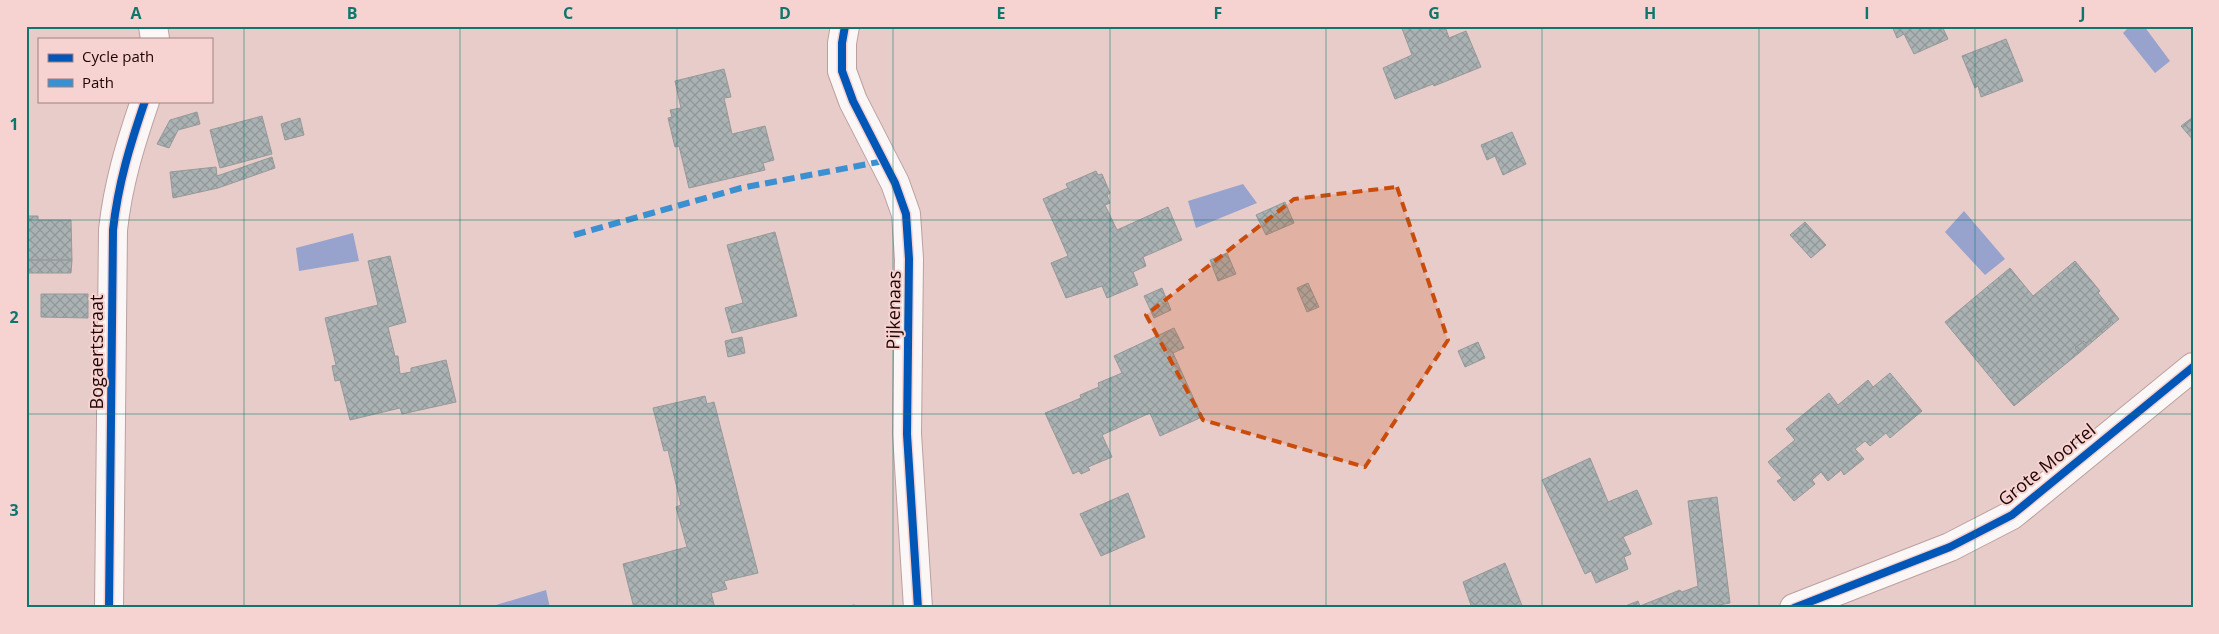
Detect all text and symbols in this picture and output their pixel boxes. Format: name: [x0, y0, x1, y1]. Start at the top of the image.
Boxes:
text: A: [130, 2, 142, 24]
text: B: [347, 2, 357, 24]
text: C: [563, 2, 573, 24]
text: D: [779, 2, 791, 24]
text: E: [997, 2, 1006, 24]
text: F: [1214, 2, 1222, 24]
text: G: [1428, 2, 1440, 24]
text: H: [1644, 2, 1656, 24]
text: I: [1864, 2, 1870, 24]
text: J: [2078, 2, 2086, 24]
legend: [38, 38, 212, 102]
text: Cycle path: [82, 46, 154, 66]
text: Path: [82, 72, 114, 92]
text: 1: [9, 113, 19, 135]
street label: Pijkenaas: [880, 270, 906, 350]
street label: Bogaertstraat: [84, 295, 108, 409]
text: 2: [9, 306, 19, 328]
street label: Grote Moortel: [1993, 418, 2100, 511]
text: 3: [9, 499, 19, 521]

